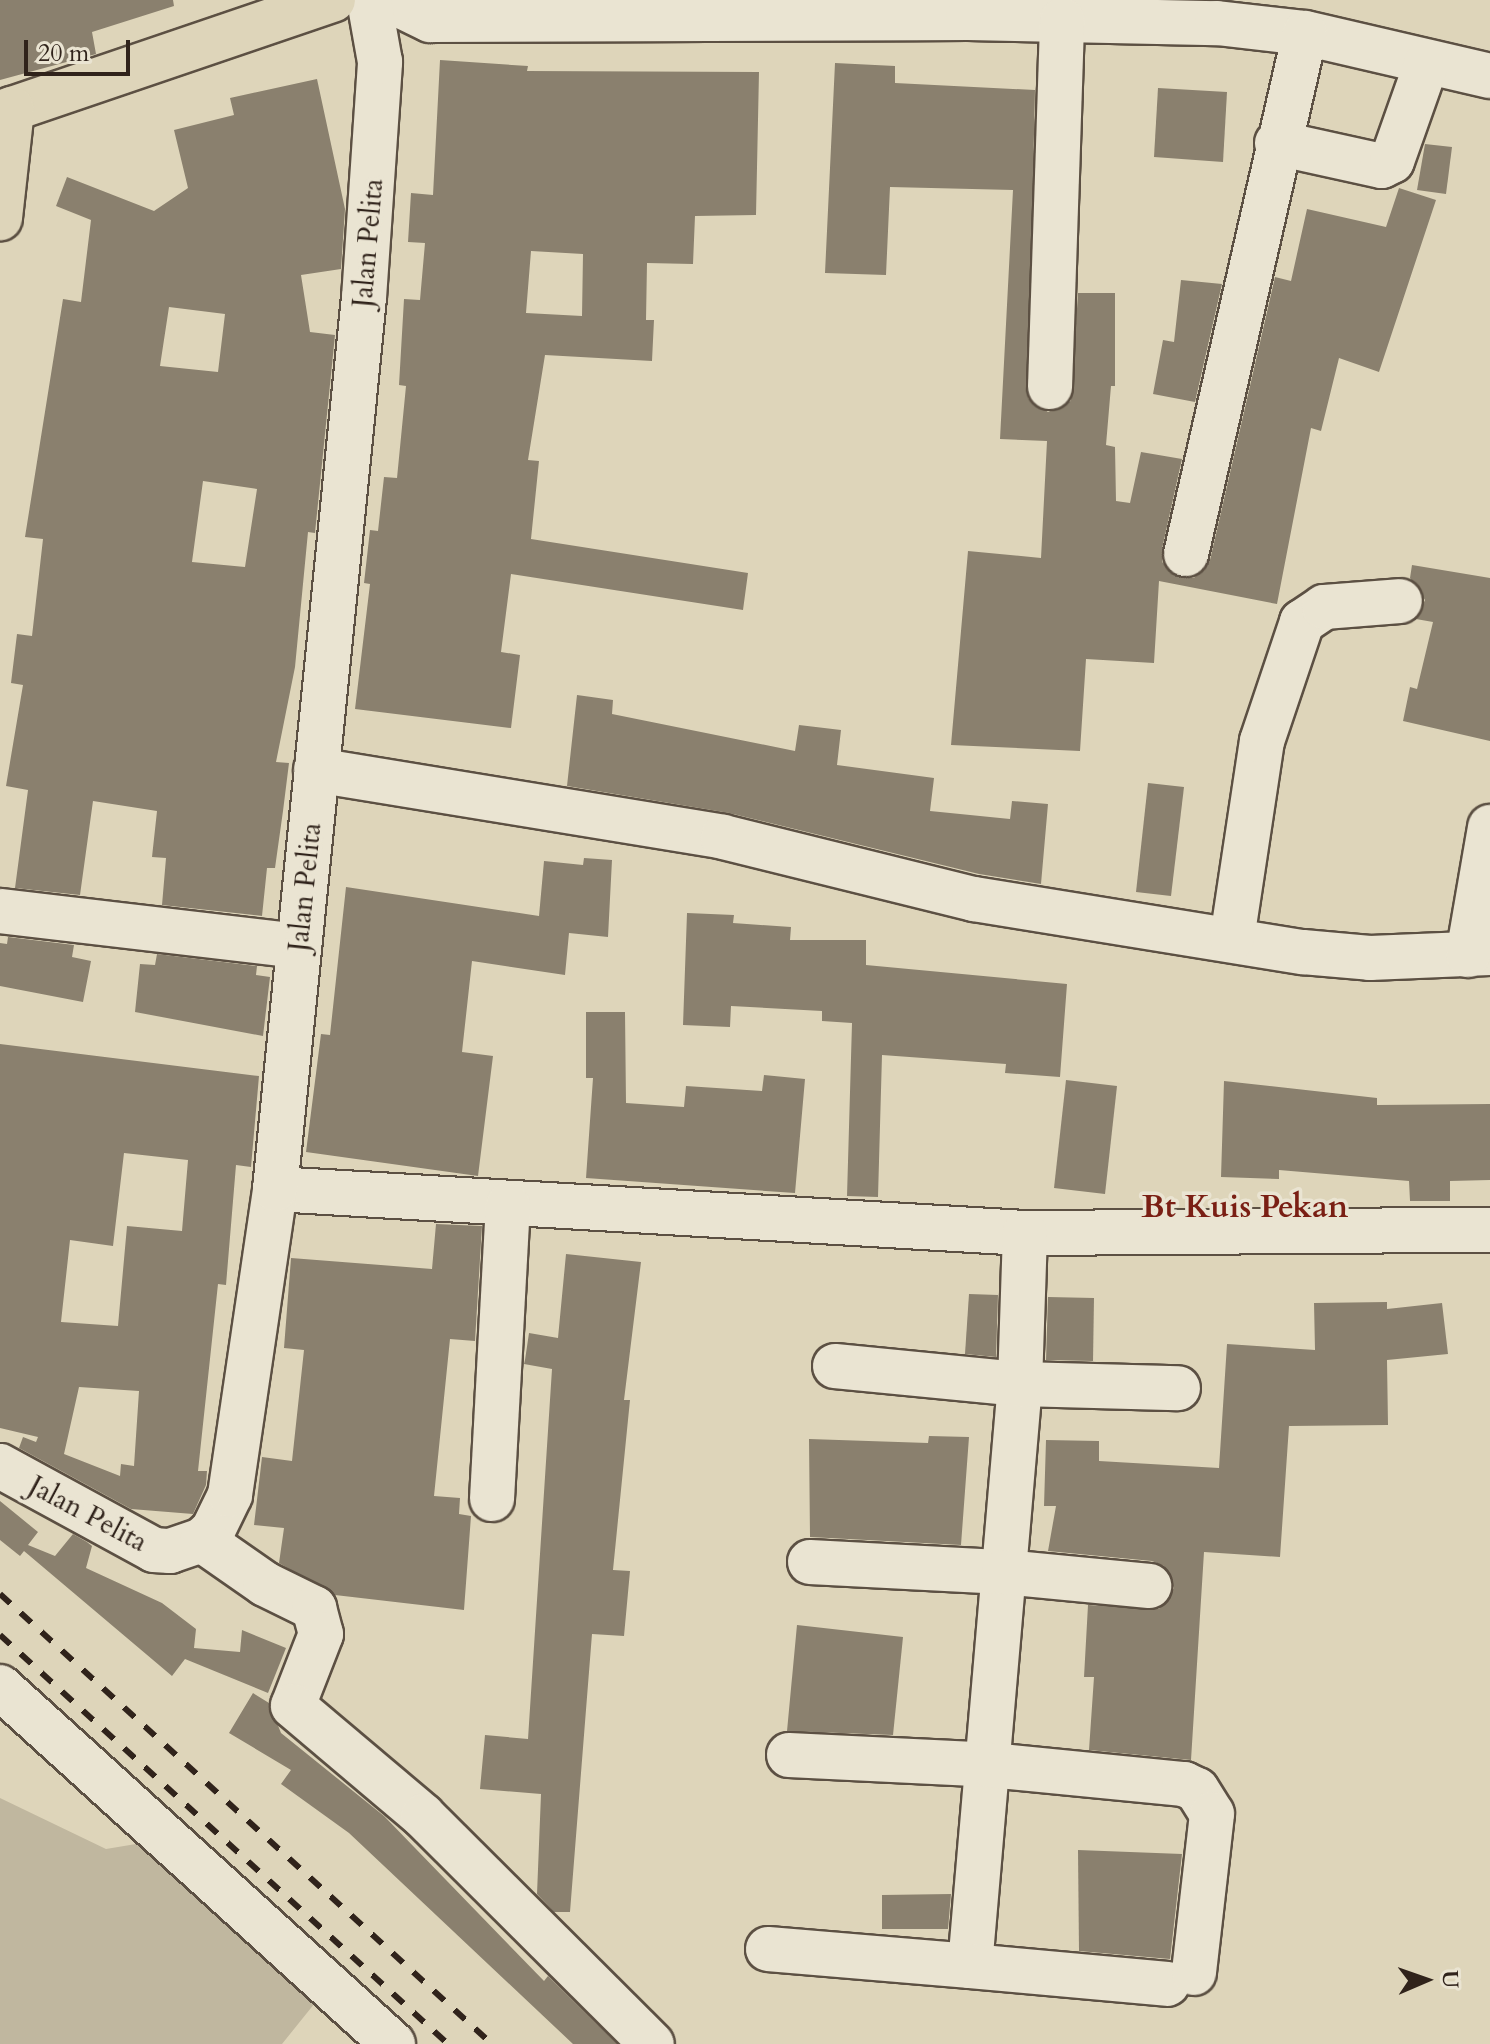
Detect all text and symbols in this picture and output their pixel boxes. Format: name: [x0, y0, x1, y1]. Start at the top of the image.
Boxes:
scale bar: [28, 24, 134, 74]
text: 20 m: [38, 37, 89, 70]
street label: Jalan Pelita: [346, 177, 390, 309]
street label: Jalan Pelita: [282, 821, 328, 953]
district label: Bt Kuis Pekan: [1142, 1188, 1348, 1226]
street label: Jalan Pelita: [23, 1469, 153, 1559]
north arrow: [1386, 1940, 1466, 2020]
text: U: [1435, 1970, 1465, 1989]

